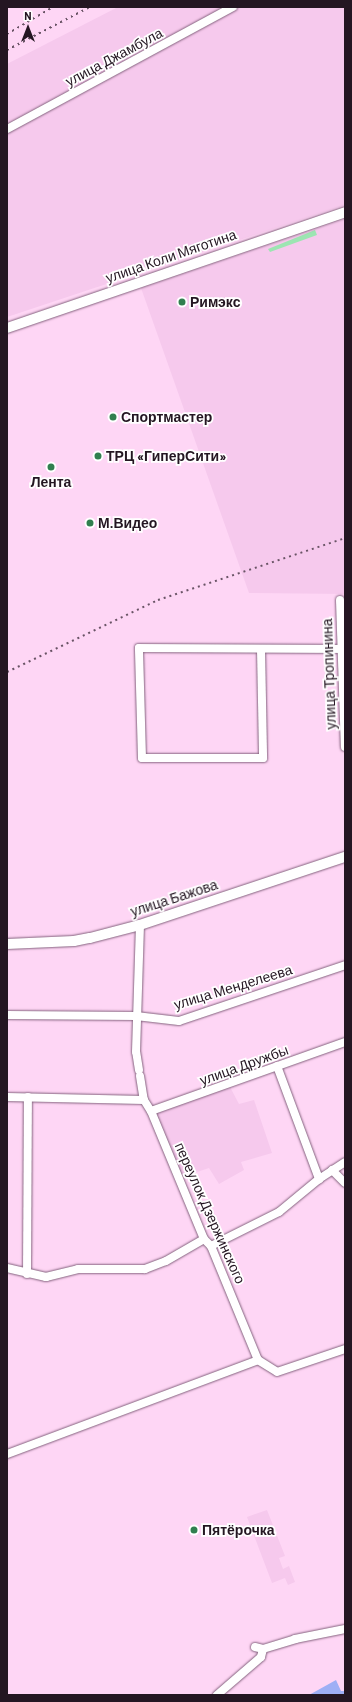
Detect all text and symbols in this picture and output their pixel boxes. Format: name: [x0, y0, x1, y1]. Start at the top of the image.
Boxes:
north arrow: [8, 8, 48, 48]
text: N: [24, 9, 32, 22]
street label: улица Джамбула: [62, 24, 166, 90]
street label: улица Коли Мяготина: [104, 226, 238, 286]
place label: Римэкс: [190, 294, 240, 310]
marker: Римэкс: [177, 297, 187, 307]
place label: Спортмастер: [121, 409, 212, 425]
marker: Спортмастер: [108, 412, 118, 422]
place label: ТРЦ «ГиперСити»: [106, 448, 226, 464]
marker: ТРЦ «ГиперСити»: [93, 451, 103, 461]
marker: Лента: [46, 462, 56, 472]
place label: Лента: [31, 474, 71, 490]
place label: М.Видео: [98, 515, 157, 531]
marker: М.Видео: [85, 518, 95, 528]
street label: улица Тропинина: [319, 618, 339, 730]
street label: улица Бажова: [128, 876, 220, 920]
street label: улица Менделеева: [172, 961, 294, 1013]
street label: улица Дружбы: [197, 1041, 291, 1089]
street label: переулок Дзержинского: [171, 1140, 249, 1286]
place label: Пятёрочка: [202, 1522, 275, 1538]
marker: Пятёрочка: [189, 1525, 199, 1535]

